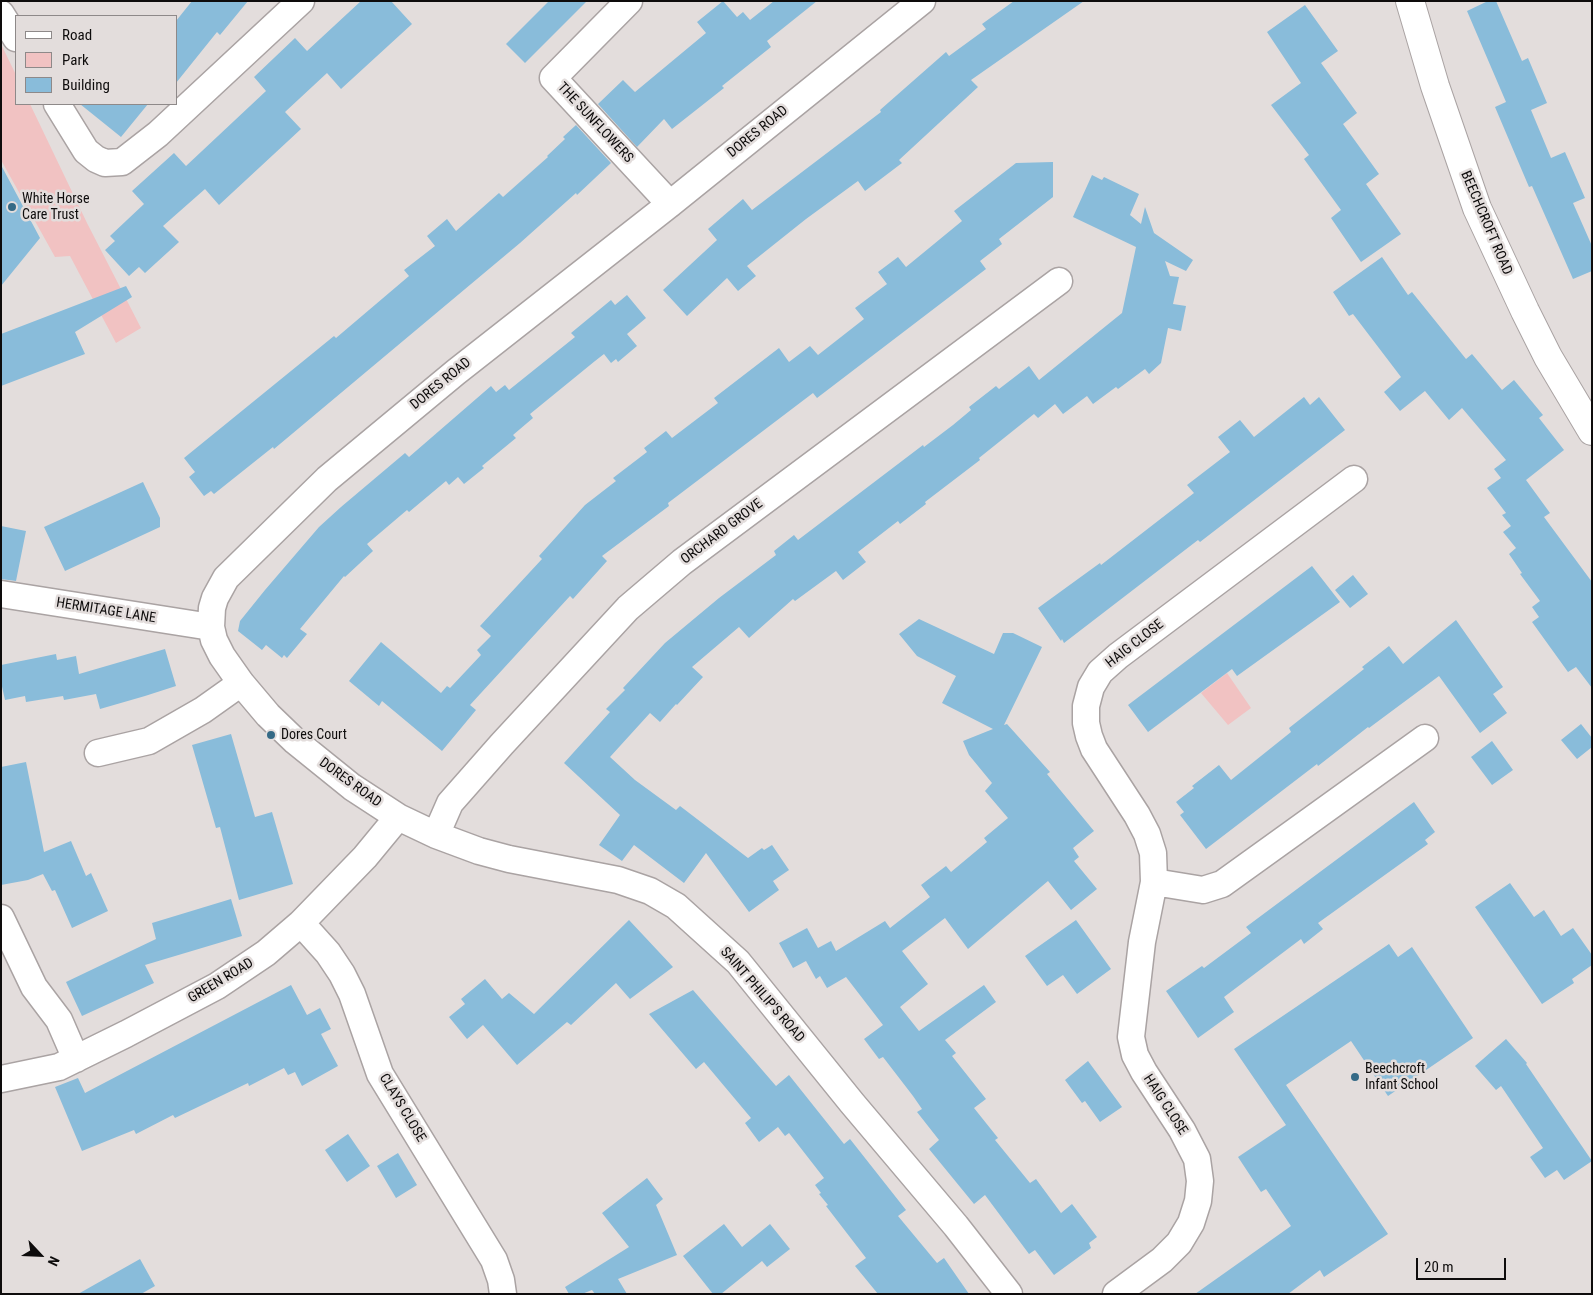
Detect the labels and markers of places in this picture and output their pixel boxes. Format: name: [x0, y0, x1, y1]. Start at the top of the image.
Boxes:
place label: White Horse Care Trust: [22, 191, 89, 223]
marker: White Horse Care Trust: [6, 201, 18, 213]
place label: Dores Court: [281, 727, 347, 743]
marker: Dores Court: [265, 729, 277, 741]
place label: Beechcroft Infant School: [1365, 1061, 1438, 1094]
marker: Beechcroft Infant School: [1349, 1071, 1361, 1083]

